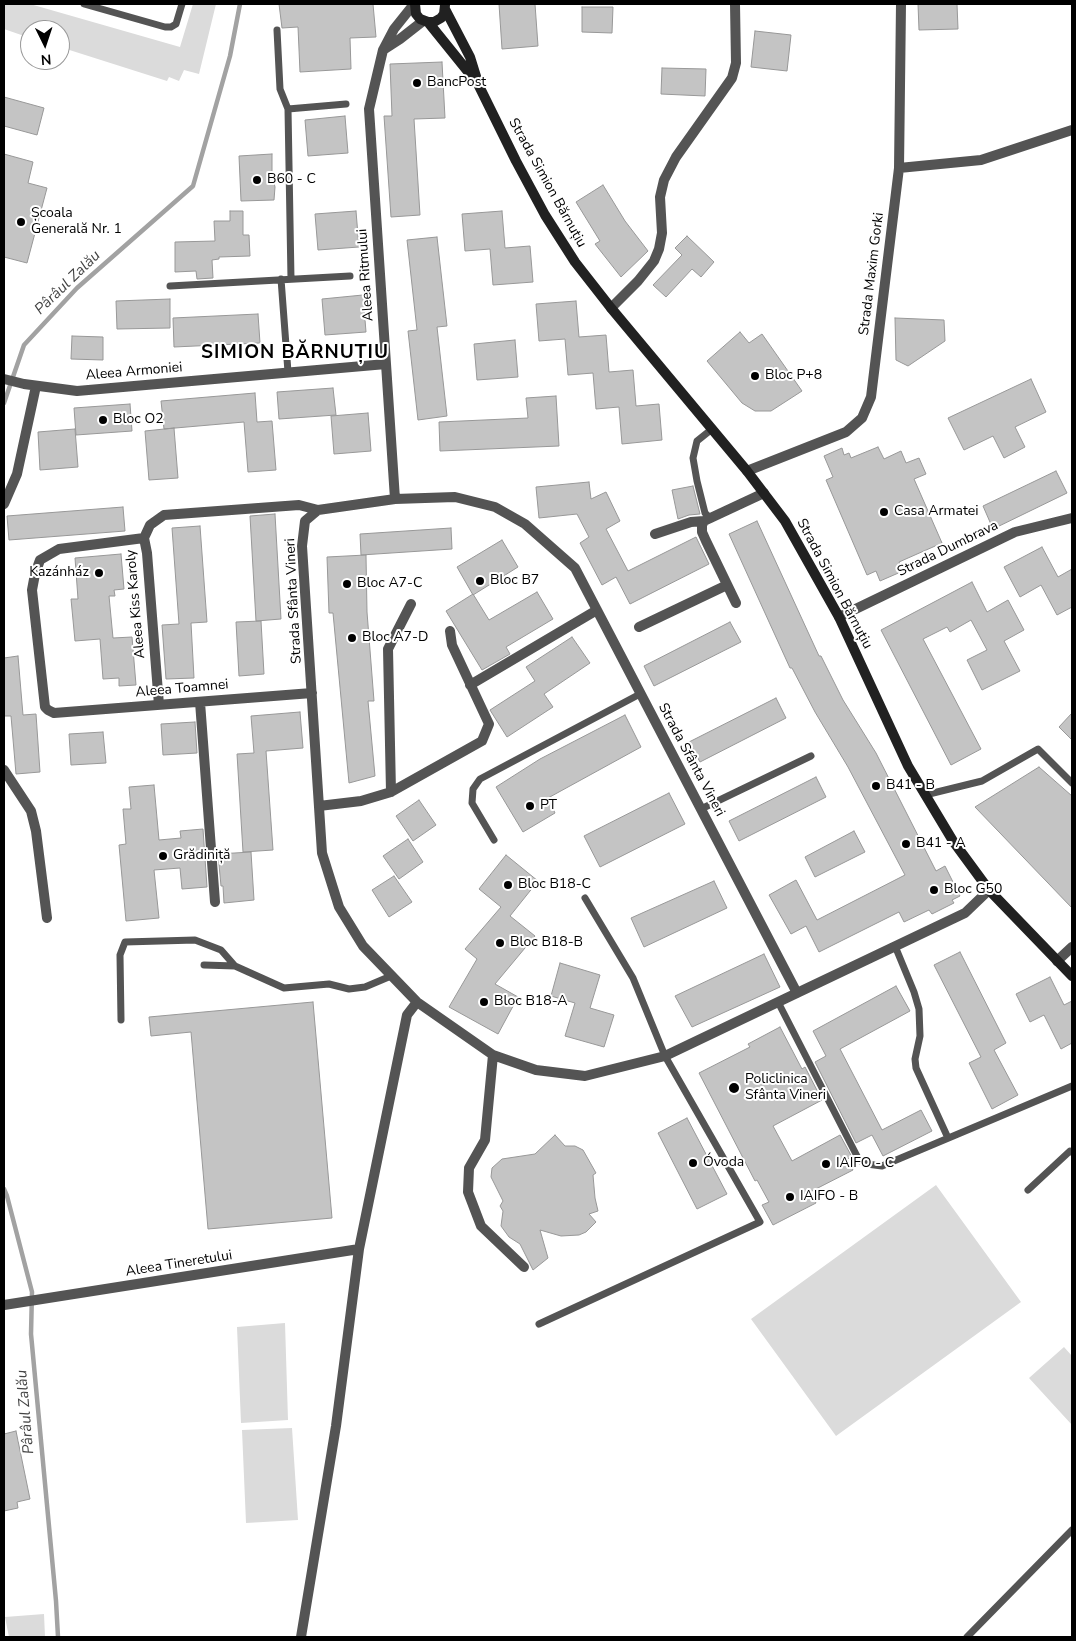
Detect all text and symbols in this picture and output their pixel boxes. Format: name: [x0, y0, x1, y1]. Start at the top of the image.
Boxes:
north arrow: [20, 20, 70, 70]
text: N: [40, 50, 52, 69]
place label: BancPost: [427, 75, 486, 91]
marker: BancPost: [411, 77, 423, 89]
street label: Strada Simion Bărnuțiu: [504, 115, 590, 251]
place label: B60 - C: [267, 172, 316, 188]
marker: B60 - C: [251, 174, 263, 186]
place label: Școala Generală Nr. 1: [31, 206, 122, 238]
street label: Strada Maxim Gorki: [856, 212, 888, 336]
marker: Școala Generală Nr. 1: [15, 216, 27, 228]
street label: Aleea Ritmului: [354, 228, 378, 322]
water label: Pârâul Zalău: [31, 247, 105, 319]
district label: SIMION BĂRNUȚIU: [199, 342, 391, 364]
street label: Aleea Armoniei: [85, 359, 183, 385]
place label: Bloc P+8: [765, 368, 822, 384]
marker: Bloc P+8: [749, 370, 761, 382]
place label: Bloc O2: [113, 412, 164, 428]
marker: Bloc O2: [97, 414, 109, 426]
place label: Casa Armatei: [894, 504, 979, 520]
marker: Casa Armatei: [878, 506, 890, 518]
street label: Strada Simion Bărnuțiu: [793, 516, 875, 652]
street label: Strada Dumbrava: [895, 517, 1001, 581]
street label: Strada Sfânta Vineri: [282, 538, 306, 664]
street label: Aleea Kiss Karoly: [123, 549, 149, 659]
place label: Kazánház: [29, 565, 89, 581]
marker: Kazánház: [93, 567, 105, 579]
place label: Bloc B7: [490, 573, 539, 589]
marker: Bloc B7: [474, 575, 486, 587]
place label: Bloc A7-C: [357, 576, 422, 592]
marker: Bloc A7-C: [341, 578, 353, 590]
place label: Bloc A7-D: [362, 630, 428, 646]
marker: Bloc A7-D: [346, 632, 358, 644]
street label: Aleea Toamnei: [135, 677, 229, 701]
street label: Strada Sfânta Vineri: [654, 700, 728, 820]
place label: B41 - B: [886, 778, 935, 794]
marker: B41 - B: [870, 780, 882, 792]
place label: PT: [540, 798, 557, 814]
marker: PT: [524, 800, 536, 812]
place label: B41 - A: [916, 836, 966, 852]
marker: B41 - A: [900, 838, 912, 850]
place label: Grădiniță: [173, 848, 230, 864]
marker: Grădiniță: [157, 850, 169, 862]
place label: Bloc B18-C: [518, 877, 591, 893]
marker: Bloc B18-C: [502, 879, 514, 891]
place label: Bloc G50: [944, 882, 1002, 898]
marker: Bloc G50: [928, 884, 940, 896]
place label: Bloc B18-B: [510, 935, 583, 951]
marker: Bloc B18-B: [494, 937, 506, 949]
place label: Bloc B18-A: [494, 994, 568, 1010]
marker: Bloc B18-A: [478, 996, 490, 1008]
place label: Policlinica Sfânta Vineri: [745, 1072, 826, 1104]
marker: Policlinica Sfânta Vineri: [727, 1081, 741, 1095]
place label: Óvoda: [703, 1155, 744, 1171]
place label: IAIFO - C: [836, 1156, 894, 1172]
marker: Óvoda: [687, 1157, 699, 1169]
marker: IAIFO - C: [820, 1158, 832, 1170]
place label: IAIFO - B: [800, 1189, 858, 1205]
marker: IAIFO - B: [784, 1191, 796, 1203]
street label: Aleea Tineretului: [125, 1247, 233, 1281]
water label: Pârâul Zalău: [13, 1369, 39, 1455]

